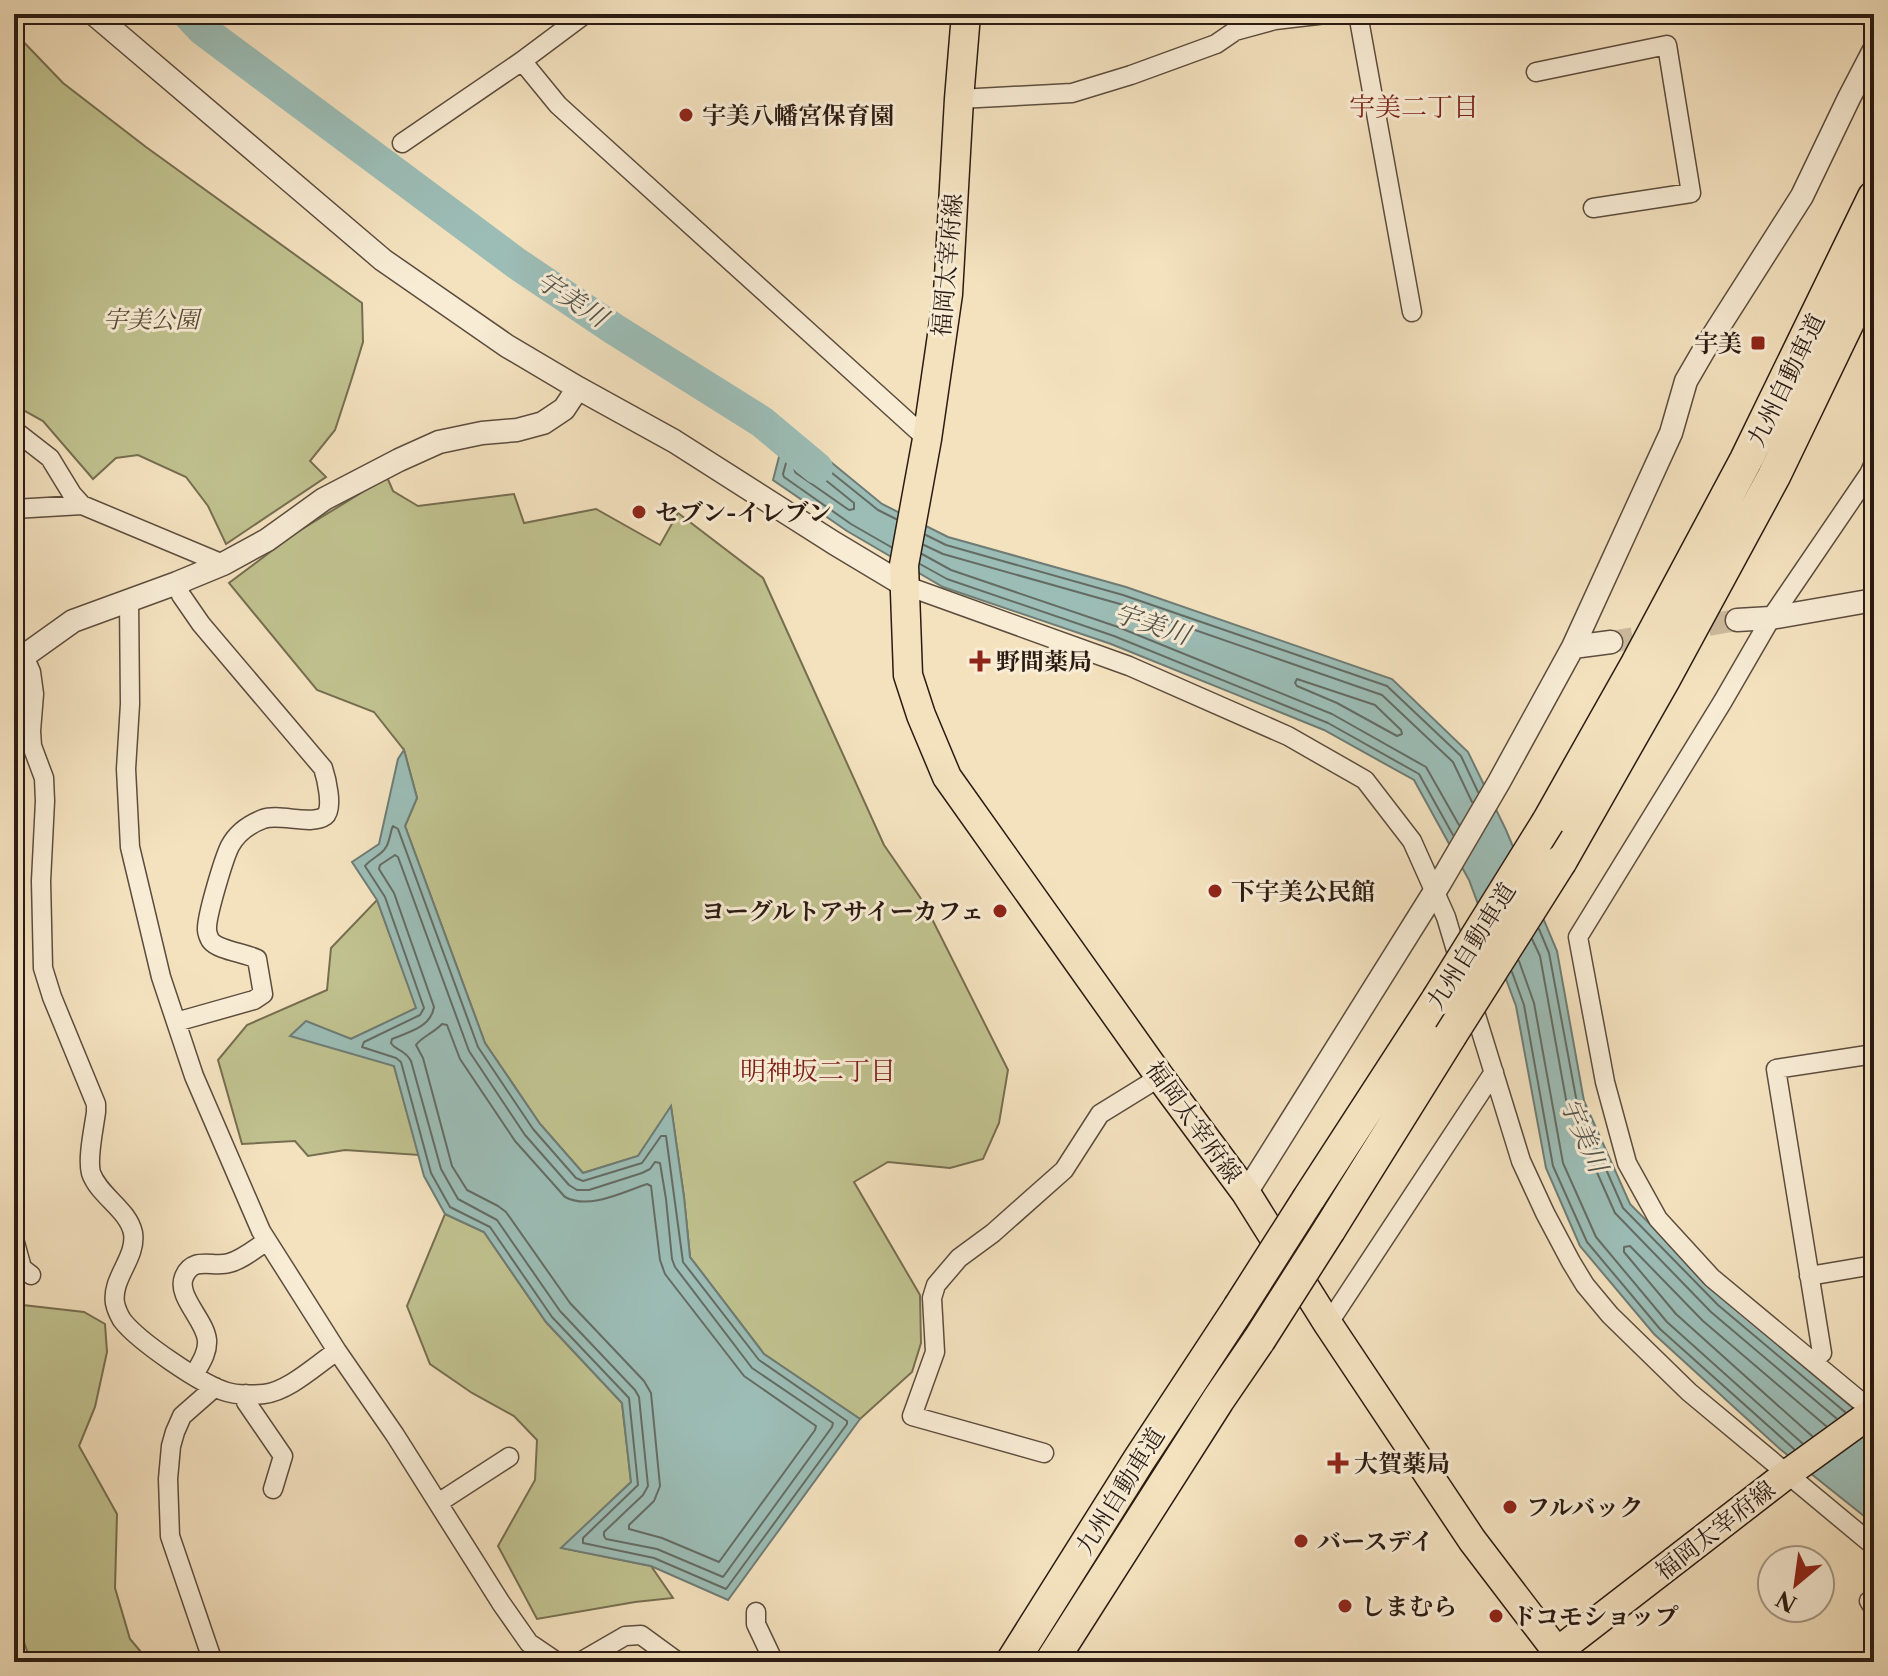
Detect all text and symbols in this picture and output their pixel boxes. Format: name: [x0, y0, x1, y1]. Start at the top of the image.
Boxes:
district label: 宇美二丁目: [1349, 91, 1479, 123]
place label: 宇美八幡宮保育園: [702, 101, 894, 130]
marker: 宇美八幡宮保育園: [677, 106, 695, 124]
street label: 福岡太宰府線: [926, 192, 968, 338]
water label: 宇美川: [531, 264, 616, 335]
park label: 宇美公園: [103, 305, 203, 334]
street label: 九州自動車道: [1741, 309, 1831, 451]
place label: 宇美: [1694, 329, 1742, 358]
marker: 宇美: [1749, 334, 1767, 352]
place label: セブン-イレブン: [655, 498, 832, 527]
marker: セブン-イレブン: [630, 503, 648, 521]
water label: 宇美川: [1110, 597, 1197, 652]
place label: 野間薬局: [996, 647, 1092, 676]
marker: 野間薬局: [971, 652, 989, 670]
place label: 下宇美公民館: [1231, 877, 1375, 906]
street label: 九州自動車道: [1421, 877, 1521, 1015]
marker: 下宇美公民館: [1206, 882, 1224, 900]
place label: ヨーグルトアサイーカフェ: [701, 897, 984, 926]
marker: ヨーグルトアサイーカフェ: [991, 902, 1009, 920]
district label: 明神坂二丁目: [740, 1055, 896, 1087]
street label: 福岡太宰府線: [1140, 1055, 1248, 1189]
water label: 宇美川: [1554, 1093, 1616, 1180]
street label: 九州自動車道: [1070, 1422, 1170, 1560]
place label: 大賀薬局: [1354, 1449, 1450, 1478]
marker: 大賀薬局: [1329, 1454, 1347, 1472]
street label: 福岡太宰府線: [1649, 1474, 1781, 1586]
place label: フルバック: [1526, 1493, 1643, 1522]
marker: フルバック: [1501, 1498, 1519, 1516]
place label: バースデイ: [1317, 1527, 1434, 1556]
marker: バースデイ: [1292, 1532, 1310, 1550]
north arrow: [1756, 1544, 1836, 1624]
text: N: [1772, 1585, 1801, 1617]
place label: しまむら: [1361, 1592, 1457, 1621]
marker: しまむら: [1336, 1597, 1354, 1615]
place label: ドコモショップ: [1512, 1602, 1680, 1631]
marker: ドコモショップ: [1487, 1607, 1505, 1625]

